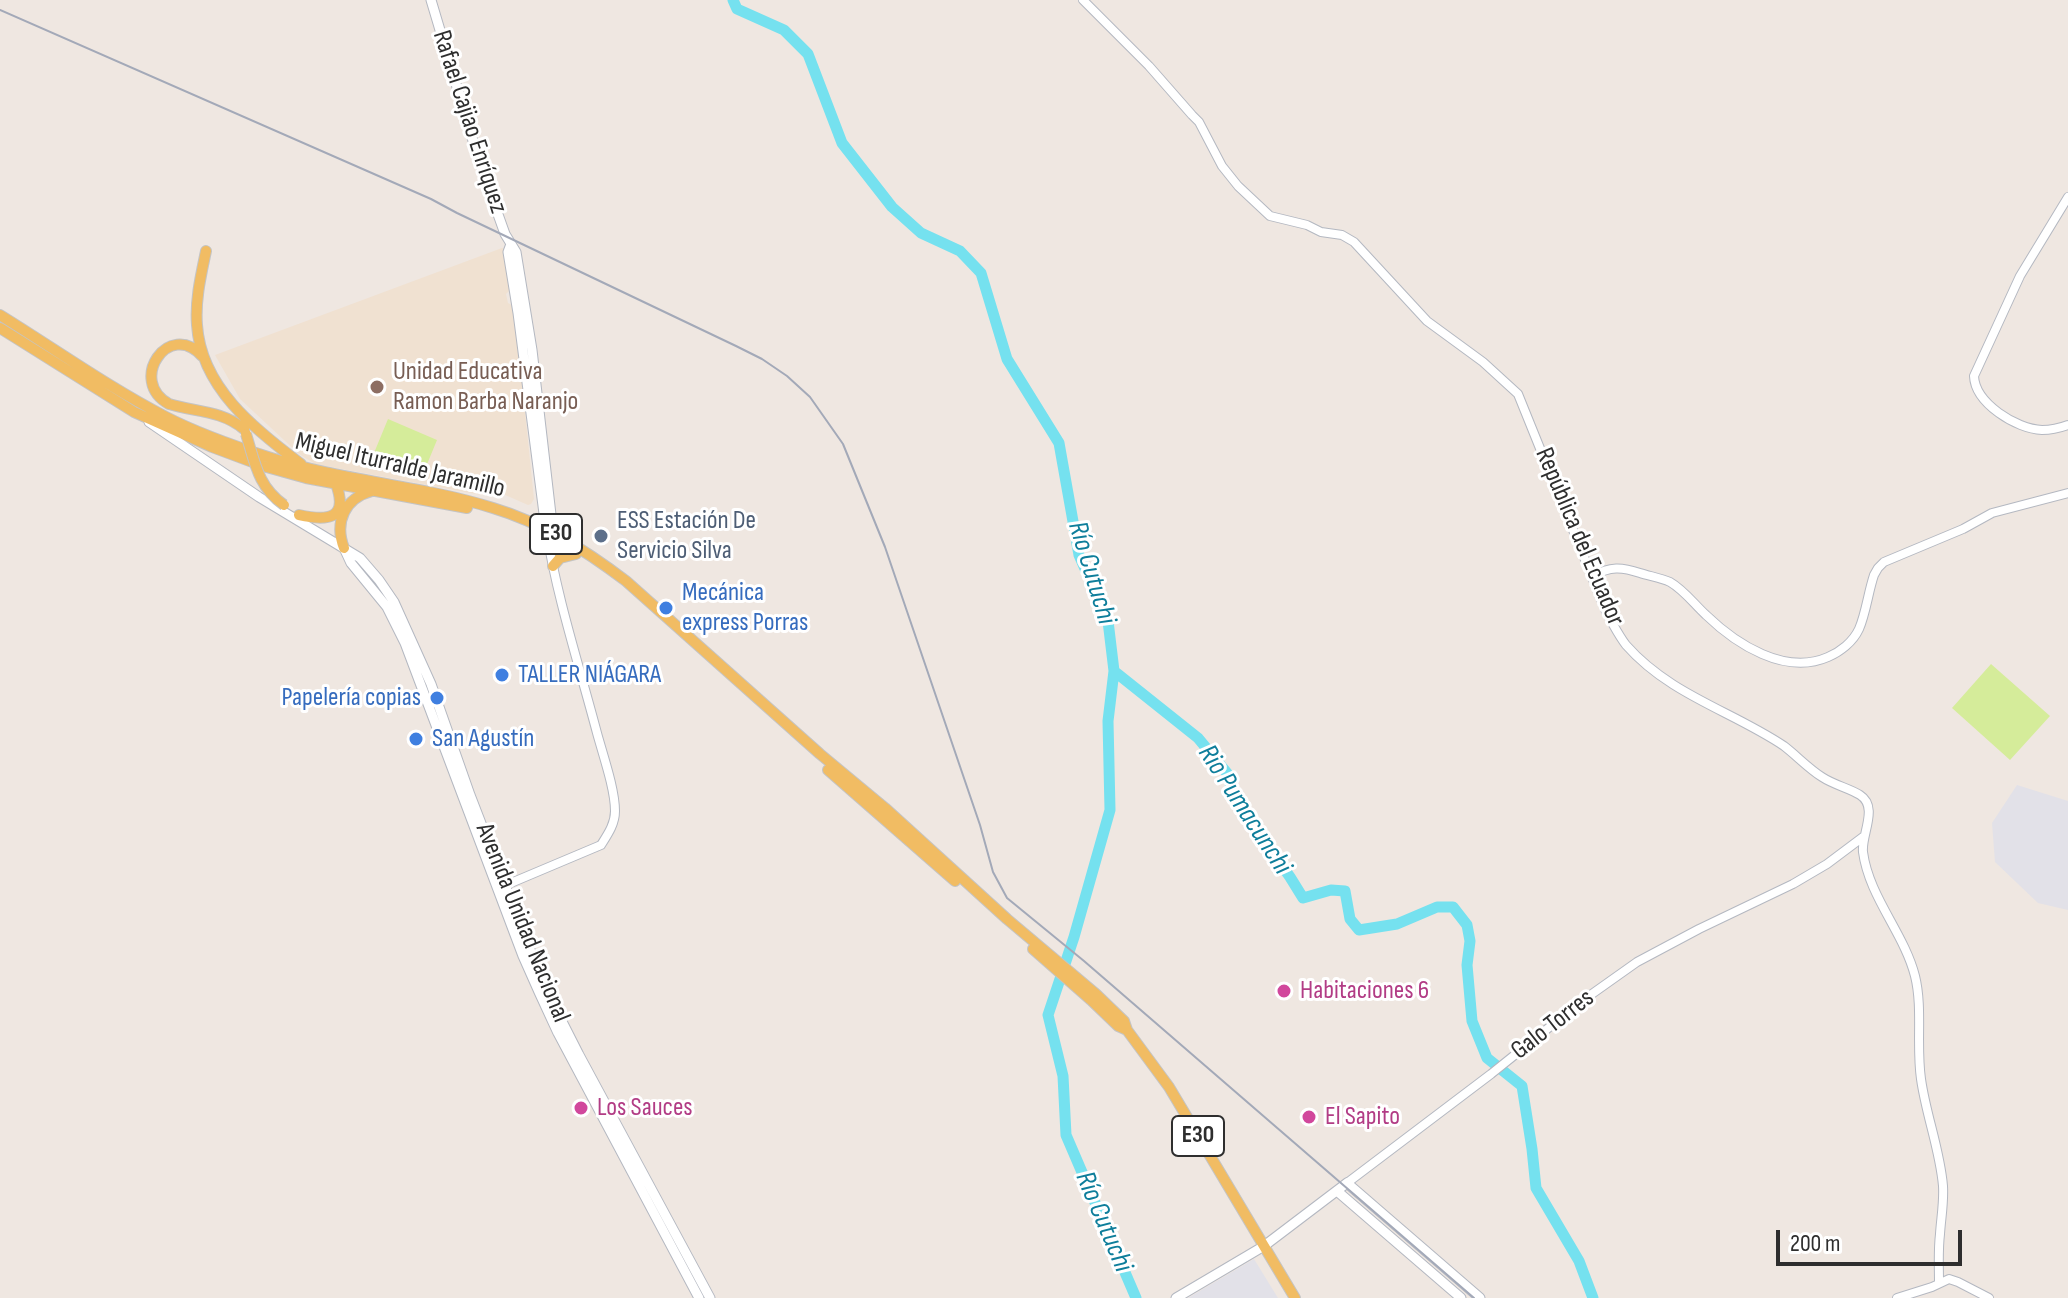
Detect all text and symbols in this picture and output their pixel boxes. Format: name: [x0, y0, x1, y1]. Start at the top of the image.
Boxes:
street label: Rafael Cajiao Enríquez: [425, 27, 513, 217]
place label: Unidad Educativa Ramon Barba Naranjo: [393, 356, 578, 418]
marker: Unidad Educativa Ramon Barba Naranjo: [368, 378, 386, 396]
street label: Miguel Iturralde Jaramillo: [292, 427, 508, 505]
street label: República del Ecuador: [1527, 443, 1631, 631]
place label: ESS Estación De Servicio Silva: [617, 505, 756, 566]
road number: E30: [530, 514, 582, 554]
water label: Río Cutuchi: [1059, 517, 1123, 629]
marker: ESS Estación De Servicio Silva: [592, 527, 610, 545]
place label: Mecánica express Porras: [682, 577, 808, 638]
marker: Mecánica express Porras: [657, 599, 675, 617]
place label: TALLER NIÁGARA: [518, 659, 661, 691]
marker: TALLER NIÁGARA: [493, 666, 511, 684]
place label: Papelería copias: [281, 682, 421, 714]
marker: Papelería copias: [428, 689, 446, 707]
place label: San Agustín: [432, 723, 534, 755]
marker: San Agustín: [407, 730, 425, 748]
water label: Rio Pumacunchi: [1190, 739, 1298, 881]
street label: Avenida Unidad Nacional: [468, 819, 576, 1027]
place label: Habitaciones 6: [1300, 975, 1429, 1007]
marker: Habitaciones 6: [1275, 982, 1293, 1000]
street label: Galo Torres: [1505, 983, 1601, 1067]
place label: Los Sauces: [597, 1092, 693, 1124]
marker: Los Sauces: [572, 1099, 590, 1117]
place label: El Sapito: [1325, 1101, 1400, 1133]
marker: El Sapito: [1300, 1108, 1318, 1126]
road number: E30: [1172, 1116, 1224, 1156]
water label: Río Cutuchi: [1067, 1167, 1139, 1277]
scale bar: [1780, 1214, 1966, 1264]
text: 200 m: [1790, 1229, 1841, 1258]

